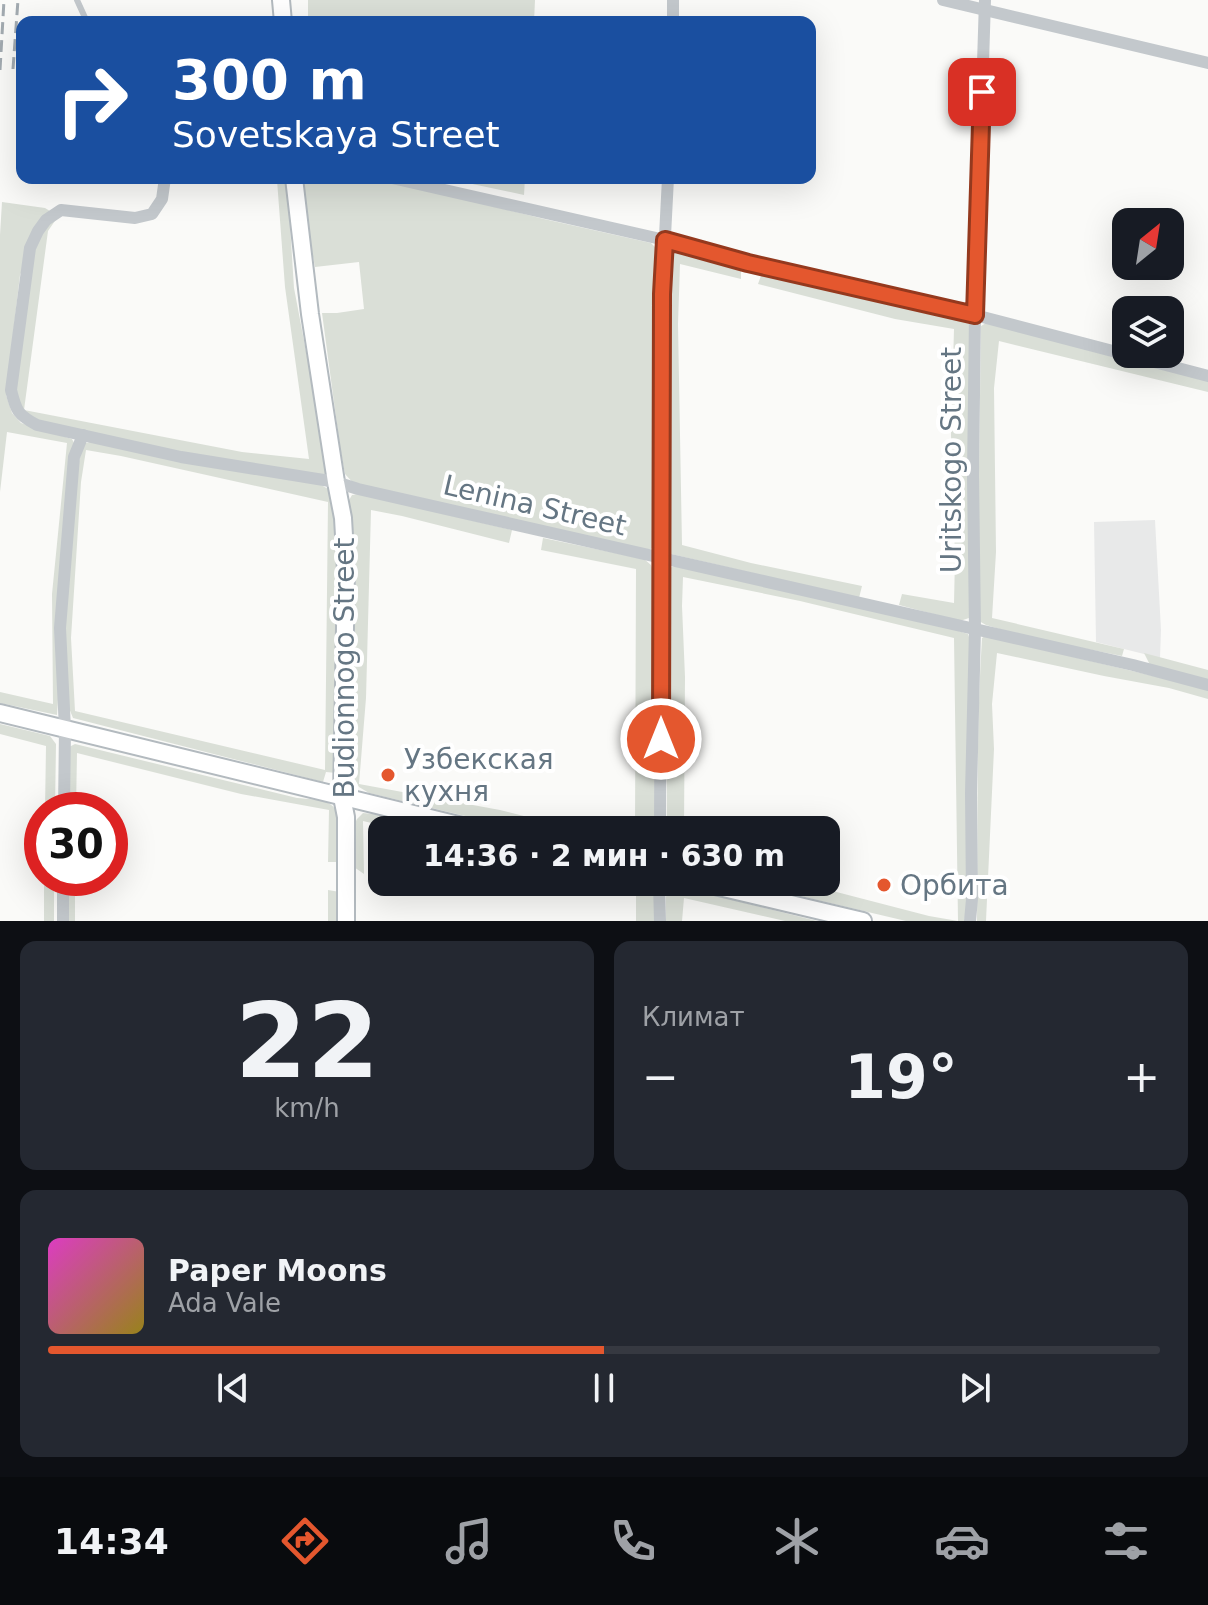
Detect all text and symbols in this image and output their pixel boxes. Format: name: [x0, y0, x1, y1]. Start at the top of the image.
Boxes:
text: 300 m: [172, 47, 367, 112]
icon: right: [40, 48, 144, 152]
pin: [948, 58, 1016, 126]
icon: arrive: [960, 70, 1004, 114]
text: Sovetskaya Street: [172, 114, 500, 155]
north arrow: [1112, 208, 1184, 280]
map controls: [1112, 208, 1184, 368]
button: layers: [1112, 296, 1184, 368]
street label: Uritskogo Street: [935, 347, 968, 573]
street label: Lenina Street: [440, 468, 630, 543]
street label: Budionnogo Street: [328, 537, 361, 799]
position arrow: [619, 697, 703, 781]
place label: Узбекская кухня: [404, 743, 554, 808]
marker: Узбекская кухня: [379, 766, 397, 784]
speed limit sign: 30: [24, 792, 128, 896]
text: 14:36 · 2 мин · 630 m: [423, 838, 785, 873]
place label: Орбита: [900, 869, 1009, 902]
marker: Орбита: [875, 876, 893, 894]
text: 22: [235, 980, 379, 1102]
text: Климат: [642, 1002, 745, 1032]
text: 19°: [844, 1042, 958, 1112]
text: −: [642, 1051, 679, 1102]
text: +: [1123, 1051, 1160, 1102]
text: km/h: [274, 1093, 340, 1123]
text: Paper Moons: [168, 1253, 387, 1288]
text: Ada Vale: [168, 1288, 281, 1318]
icon: previous: [211, 1366, 255, 1410]
icon: pause: [582, 1366, 626, 1410]
icon: next: [953, 1366, 997, 1410]
icon: directions: [277, 1513, 333, 1569]
icon: music: [441, 1513, 497, 1569]
icon: phone: [605, 1513, 661, 1569]
icon: climate: [769, 1513, 825, 1569]
icon: car: [934, 1513, 990, 1569]
icon: filters: [1098, 1513, 1154, 1569]
text: 14:34: [54, 1521, 169, 1562]

